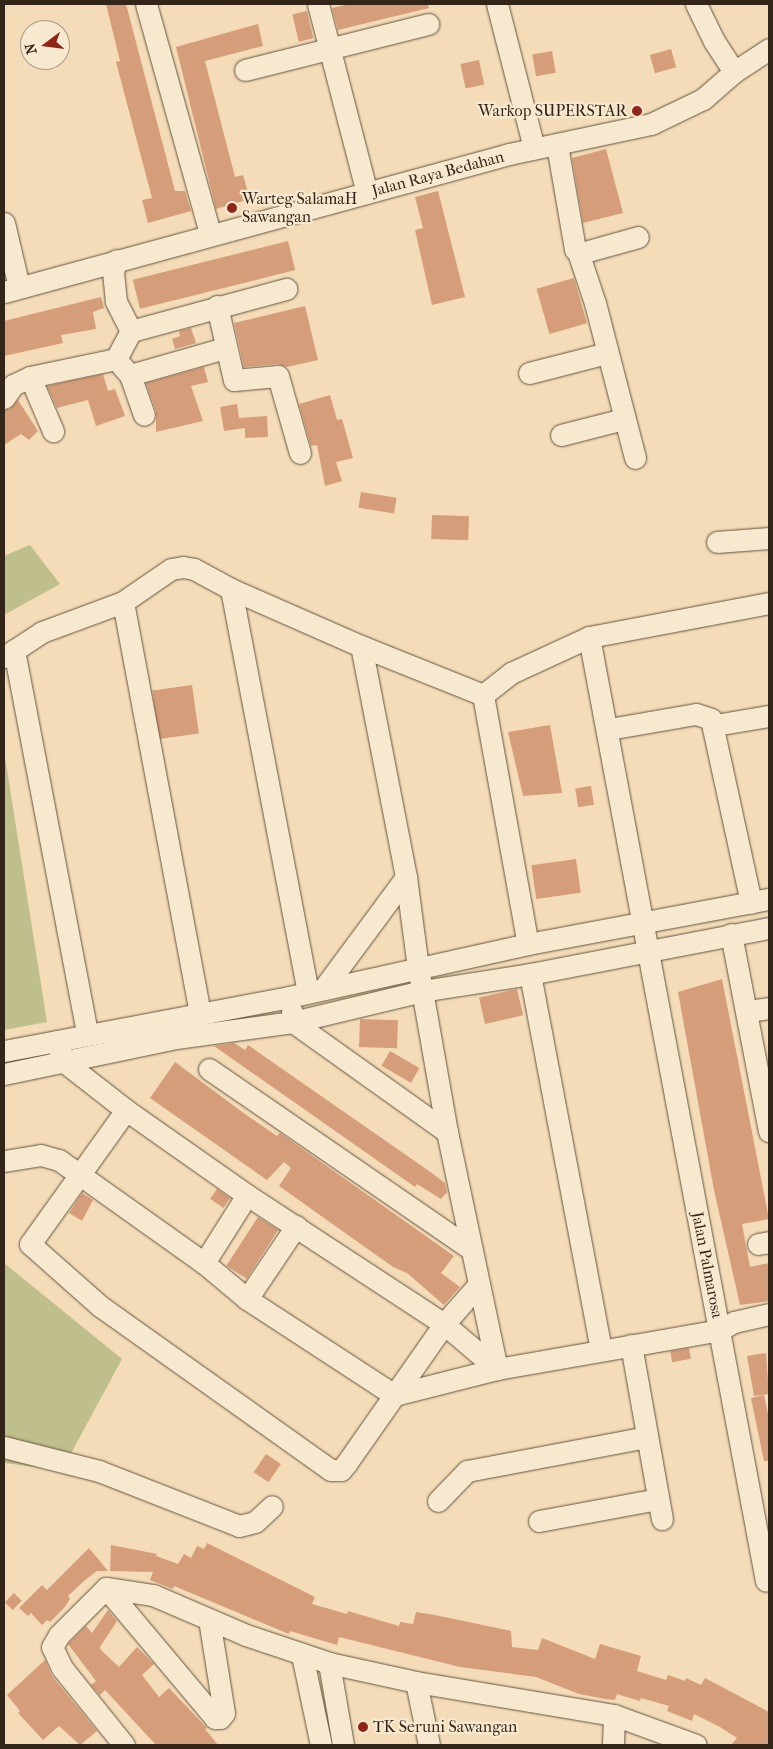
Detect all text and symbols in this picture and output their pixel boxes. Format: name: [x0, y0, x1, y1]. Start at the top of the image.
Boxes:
north arrow: [20, 20, 70, 70]
text: N: [21, 41, 41, 56]
place label: Warkop SUPERSTAR: [478, 101, 627, 121]
marker: Warkop SUPERSTAR: [631, 105, 643, 117]
street label: Jalan Raya Bedahan: [370, 147, 506, 201]
place label: Warteg SalamaH Sawangan: [242, 189, 357, 227]
marker: Warteg SalamaH Sawangan: [226, 202, 238, 214]
street label: Jalan Palmarosa: [687, 1210, 727, 1320]
place label: TK Seruni Sawangan: [373, 1717, 517, 1737]
marker: TK Seruni Sawangan: [357, 1721, 369, 1733]

